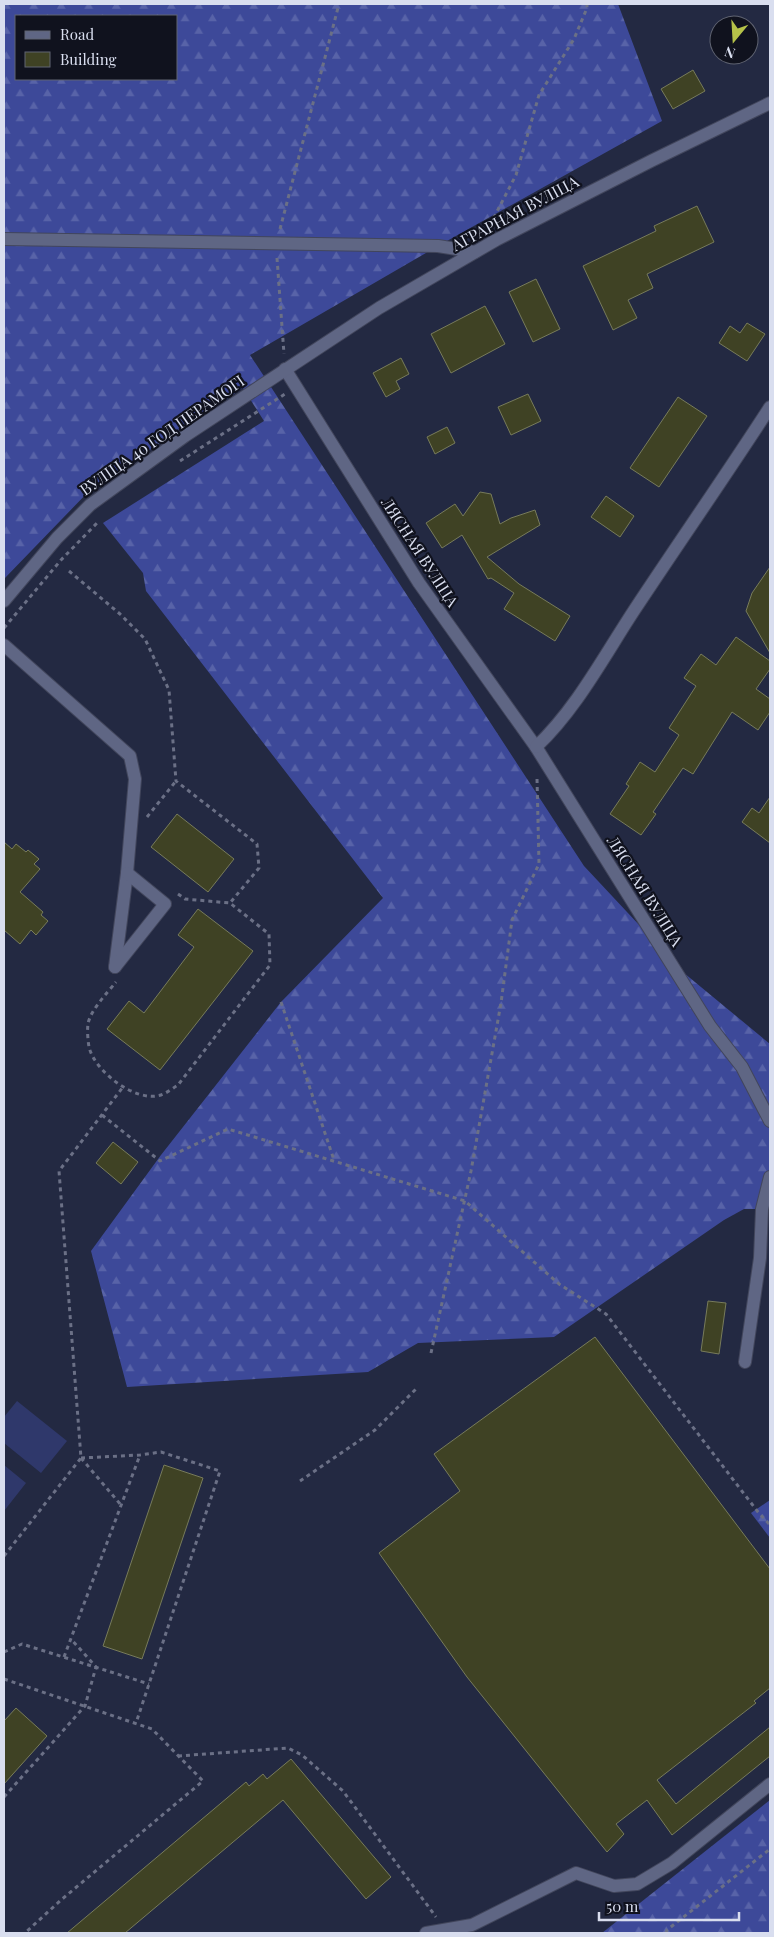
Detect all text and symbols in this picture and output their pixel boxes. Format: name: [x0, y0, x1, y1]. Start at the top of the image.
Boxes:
legend: [15, 15, 178, 80]
north arrow: [709, 15, 759, 65]
text: Road: [60, 24, 94, 44]
text: N: [722, 42, 738, 63]
text: Building: [60, 49, 117, 69]
street label: АГРАРНАЯ ВУЛІЦА: [447, 170, 583, 255]
street label: ВУЛІЦА 40 ГОД ПЕРАМОГІ: [75, 370, 248, 500]
street label: ЛЯСНАЯ ВУЛІЦА: [377, 492, 464, 611]
street label: ЛЯСНАЯ ВУЛІЦА: [602, 831, 688, 951]
scale bar: [599, 1890, 739, 1922]
text: 50 m: [606, 1896, 639, 1916]

